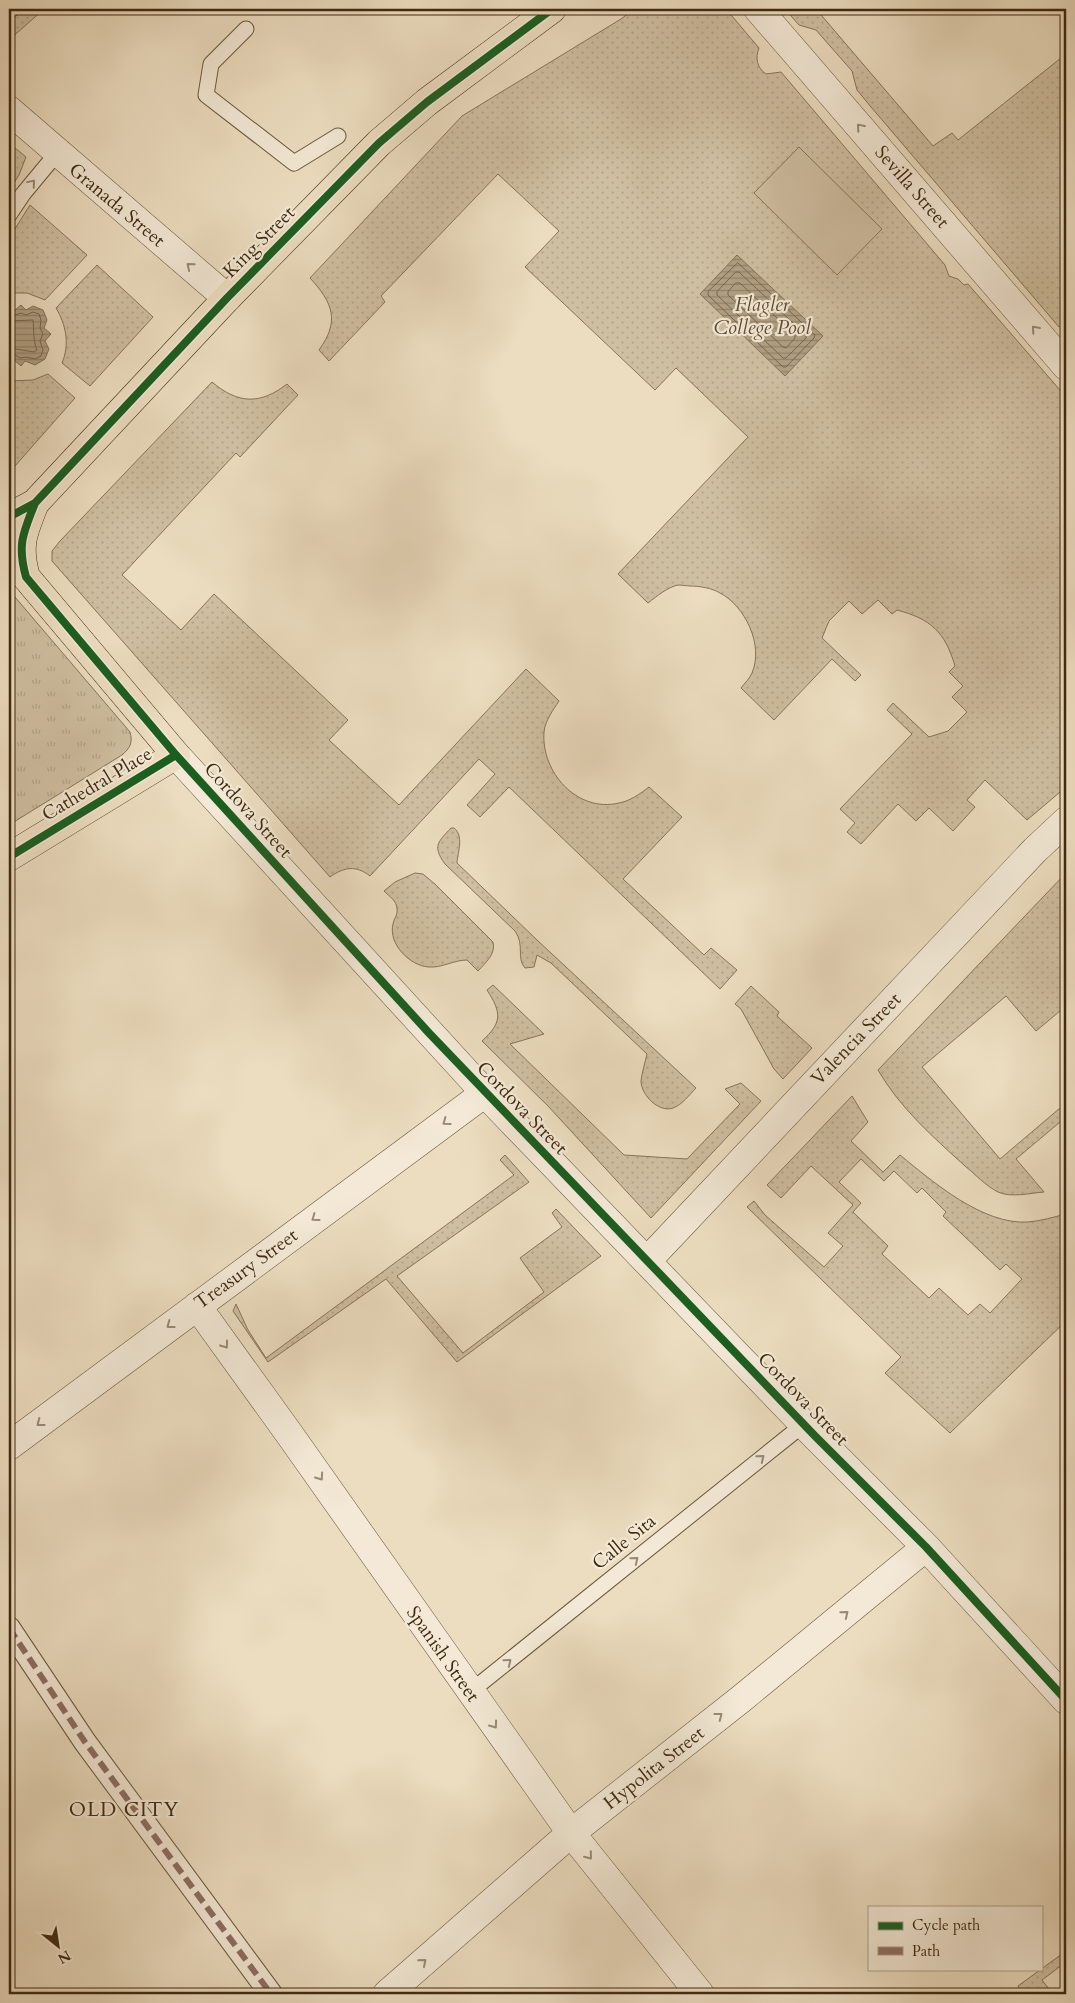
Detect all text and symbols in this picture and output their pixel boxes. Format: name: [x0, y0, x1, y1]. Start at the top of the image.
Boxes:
one-way arrow: [857, 123, 866, 132]
street label: Sevilla Street: [869, 140, 955, 234]
street label: Granada Street: [63, 157, 171, 253]
one-way arrow: [26, 180, 35, 189]
street label: King Street: [217, 200, 301, 284]
one-way arrow: [186, 263, 195, 272]
water label: Flagler College Pool: [713, 291, 811, 341]
one-way arrow: [1031, 326, 1040, 335]
street label: Cathedral Place: [37, 741, 157, 827]
street label: Cordova Street: [198, 756, 298, 864]
street label: Valencia Street: [805, 987, 907, 1091]
street label: Cordova Street: [471, 1056, 573, 1160]
one-way arrow: [443, 1116, 452, 1124]
one-way arrow: [311, 1212, 321, 1221]
street label: Treasury Street: [189, 1223, 303, 1315]
one-way arrow: [167, 1320, 176, 1328]
one-way arrow: [219, 1339, 228, 1349]
street label: Cordova Street: [752, 1347, 854, 1451]
one-way arrow: [37, 1417, 46, 1425]
one-way arrow: [756, 1454, 765, 1463]
one-way arrow: [314, 1471, 323, 1481]
street label: Calle Sita: [587, 1508, 661, 1576]
one-way arrow: [629, 1557, 638, 1565]
street label: Spanish Street: [400, 1601, 486, 1707]
one-way arrow: [839, 1611, 848, 1619]
one-way arrow: [503, 1658, 512, 1667]
one-way arrow: [713, 1714, 722, 1722]
one-way arrow: [488, 1719, 497, 1729]
street label: Hypolita Street: [598, 1720, 710, 1816]
district label: OLD CITY: [69, 1796, 179, 1823]
one-way arrow: [584, 1850, 592, 1859]
legend: [868, 1906, 1042, 1970]
text: Cycle path: [912, 1915, 981, 1935]
north arrow: [32, 1920, 82, 1970]
text: Path: [912, 1941, 941, 1961]
text: N: [54, 1946, 74, 1968]
one-way arrow: [418, 1959, 427, 1968]

